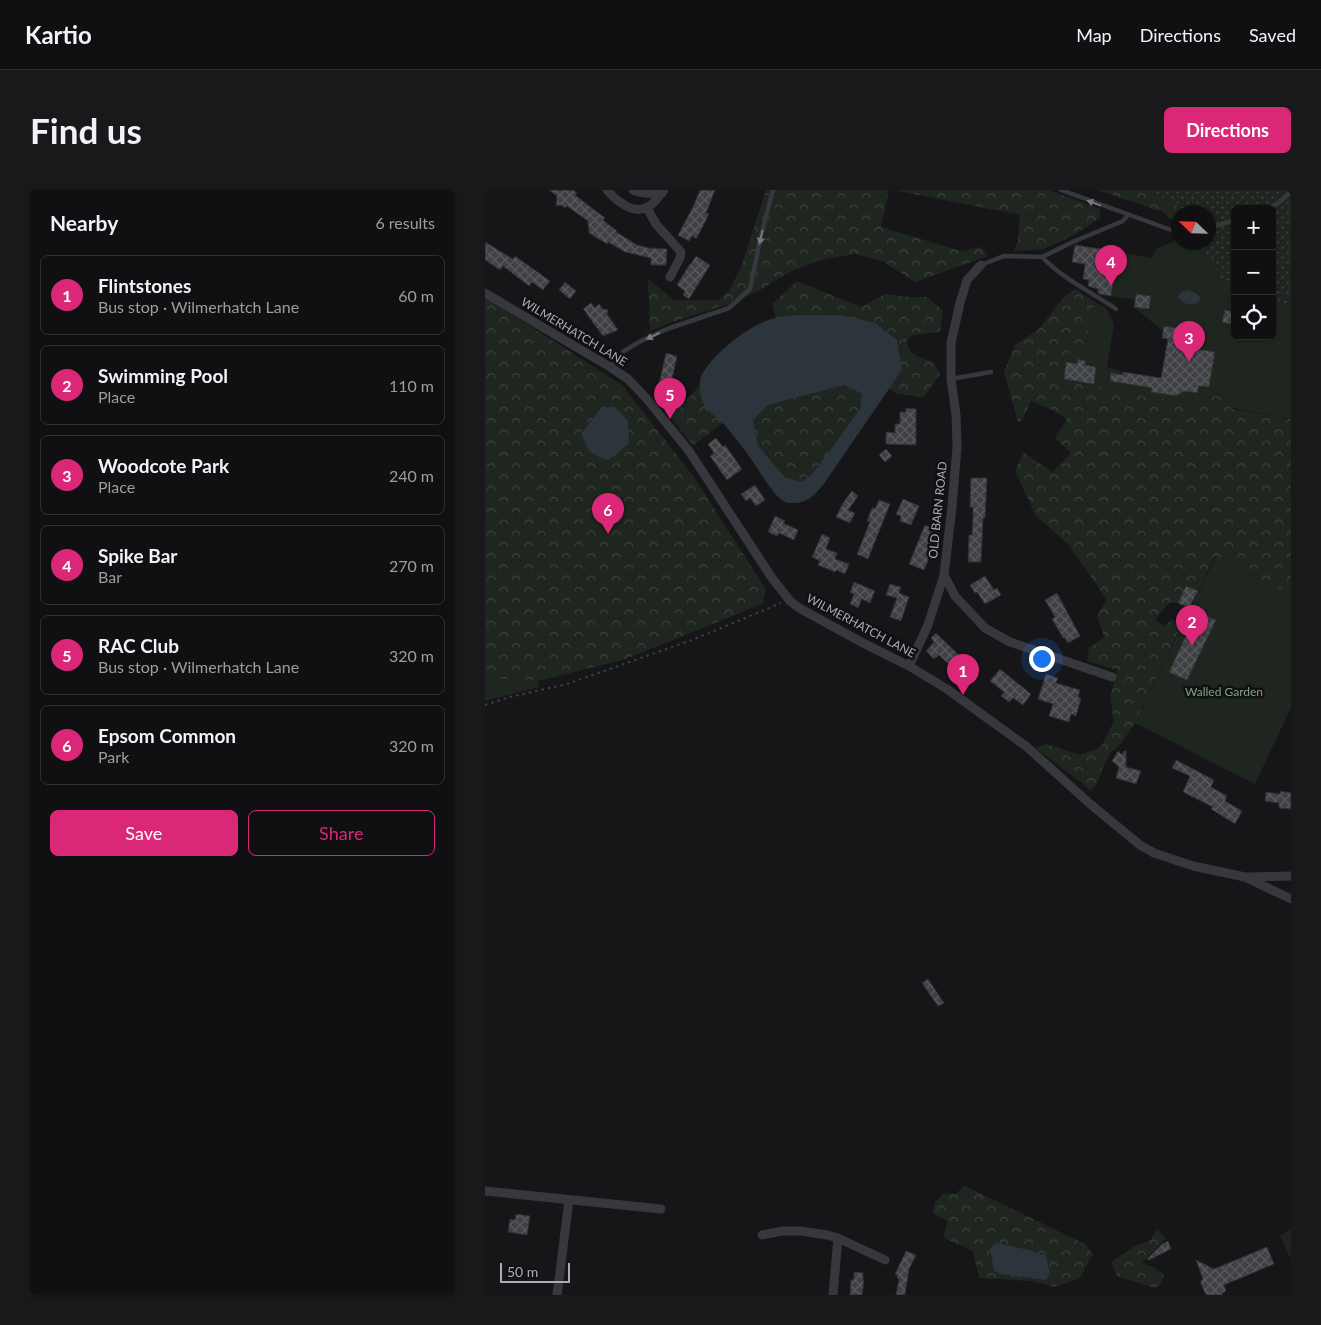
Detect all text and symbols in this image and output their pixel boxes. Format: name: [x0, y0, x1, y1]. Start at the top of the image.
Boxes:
text: Kartio: [25, 20, 92, 49]
text: Map: [1076, 24, 1112, 46]
text: Directions: [1140, 24, 1221, 46]
text: Saved: [1249, 24, 1296, 46]
button: Directions: [1164, 107, 1291, 153]
text: Find us: [30, 109, 142, 151]
one-way arrow: [1087, 199, 1102, 206]
north arrow: [1171, 205, 1216, 250]
map controls: [1231, 205, 1276, 340]
button: +: [1231, 205, 1276, 250]
text: Nearby: [50, 210, 118, 235]
text: 6 results: [375, 213, 435, 232]
one-way arrow: [757, 230, 765, 245]
pin: 4: [1095, 245, 1127, 286]
button: −: [1231, 250, 1276, 295]
text: Flintstones: [98, 274, 191, 297]
text: 1: [62, 286, 72, 305]
text: 60 m: [398, 286, 434, 305]
street label: WILMERHATCH LANE: [518, 294, 630, 369]
button: locate: [1231, 295, 1276, 340]
text: Bus stop · Wilmerhatch Lane: [98, 297, 299, 316]
pin: 3: [1173, 321, 1205, 362]
one-way arrow: [646, 332, 660, 340]
text: Swimming Pool: [98, 364, 228, 387]
text: 2: [62, 376, 72, 395]
text: 110 m: [389, 376, 434, 395]
pin: 5: [654, 378, 686, 419]
text: Place: [98, 387, 135, 406]
text: Woodcote Park: [98, 454, 229, 477]
street label: OLD BARN ROAD: [925, 461, 950, 559]
text: 3: [62, 466, 72, 485]
text: 240 m: [389, 466, 434, 485]
text: Place: [98, 477, 135, 496]
pin: 6: [592, 493, 624, 534]
text: Spike Bar: [98, 544, 177, 567]
text: 4: [62, 556, 72, 575]
text: 270 m: [389, 556, 434, 575]
text: Bar: [98, 567, 122, 586]
street label: WILMERHATCH LANE: [804, 590, 918, 661]
pin: 2: [1176, 605, 1208, 646]
text: RAC Club: [98, 634, 179, 657]
text: 5: [62, 646, 72, 665]
text: 320 m: [389, 646, 434, 665]
your location: [1029, 646, 1055, 672]
pin: 1: [947, 654, 979, 695]
text: Bus stop · Wilmerhatch Lane: [98, 657, 299, 676]
park label: Walled Garden: [1185, 684, 1263, 699]
text: Epsom Common: [98, 724, 236, 747]
text: 6: [62, 736, 72, 755]
text: 320 m: [389, 736, 434, 755]
text: Park: [98, 747, 129, 766]
button: Save: [50, 810, 238, 856]
button: Share: [248, 810, 435, 856]
scale bar: [500, 1260, 570, 1283]
text: 50 m: [507, 1263, 538, 1280]

